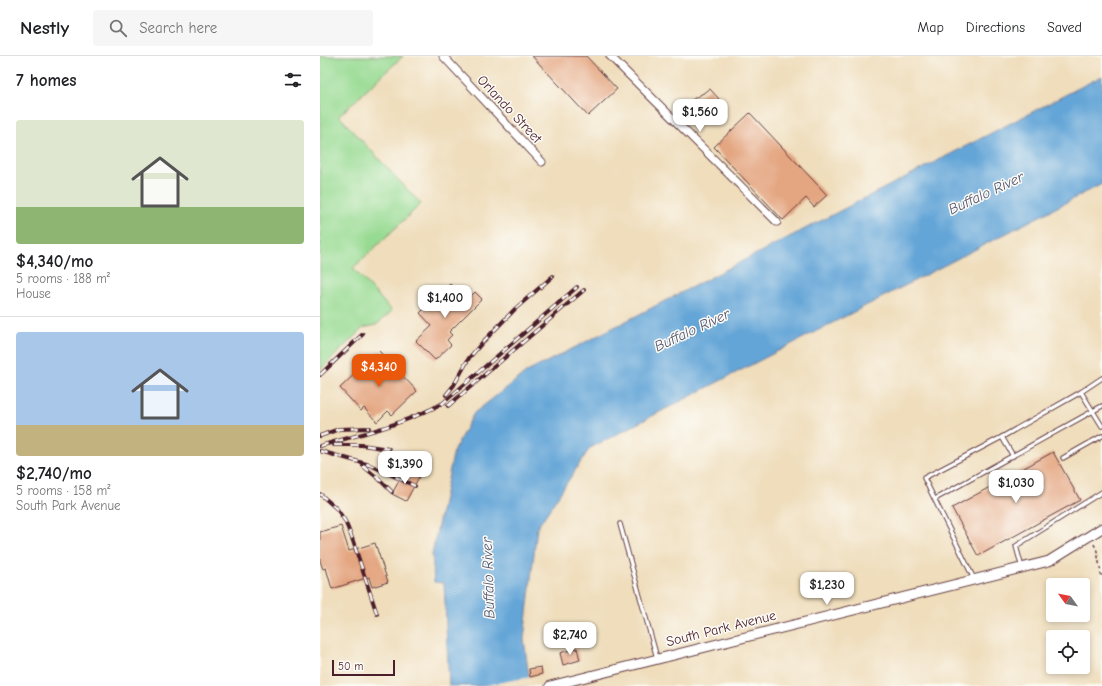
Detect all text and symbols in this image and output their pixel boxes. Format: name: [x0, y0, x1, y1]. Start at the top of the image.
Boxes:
search box: [93, 10, 373, 46]
text: Nestly: [20, 17, 69, 39]
icon: search: [107, 17, 129, 39]
text: Search here: [139, 19, 217, 37]
text: Map: [917, 19, 944, 36]
text: Directions: [966, 19, 1025, 36]
text: Saved: [1047, 19, 1082, 36]
icon: filters: [282, 69, 304, 91]
text: 7 homes: [16, 71, 77, 90]
street label: Orlando Street: [474, 72, 546, 148]
pin: $1,560: [667, 99, 733, 133]
text: $1,560: [682, 104, 718, 119]
icon: home: [124, 146, 196, 218]
water label: Buffalo River: [945, 167, 1028, 218]
text: $4,340/mo: [16, 252, 93, 271]
text: 5 rooms · 188 m²: [16, 271, 110, 286]
pin: $1,400: [412, 285, 478, 319]
text: House: [16, 286, 51, 301]
text: $1,400: [427, 290, 463, 305]
water label: Buffalo River: [651, 304, 734, 355]
pin: $4,340: [346, 354, 412, 388]
icon: home: [124, 358, 196, 430]
text: $4,340: [361, 359, 397, 374]
pin: $1,390: [372, 451, 438, 485]
text: $1,390: [387, 456, 423, 471]
text: $2,740/mo: [16, 464, 92, 483]
pin: $1,030: [983, 470, 1049, 504]
text: $1,030: [998, 475, 1034, 490]
text: 5 rooms · 158 m²: [16, 483, 110, 498]
text: South Park Avenue: [16, 498, 121, 513]
water label: Buffalo River: [478, 536, 498, 619]
pin: $1,230: [794, 572, 860, 606]
text: $1,230: [809, 577, 845, 592]
north arrow: [1046, 578, 1090, 622]
map controls: [1046, 578, 1090, 674]
street label: South Park Avenue: [664, 607, 778, 650]
pin: $2,740: [537, 622, 603, 656]
text: $2,740: [552, 627, 588, 642]
button: locate: [1046, 630, 1090, 674]
scale bar: [332, 658, 395, 677]
text: 50 m: [338, 660, 363, 673]

